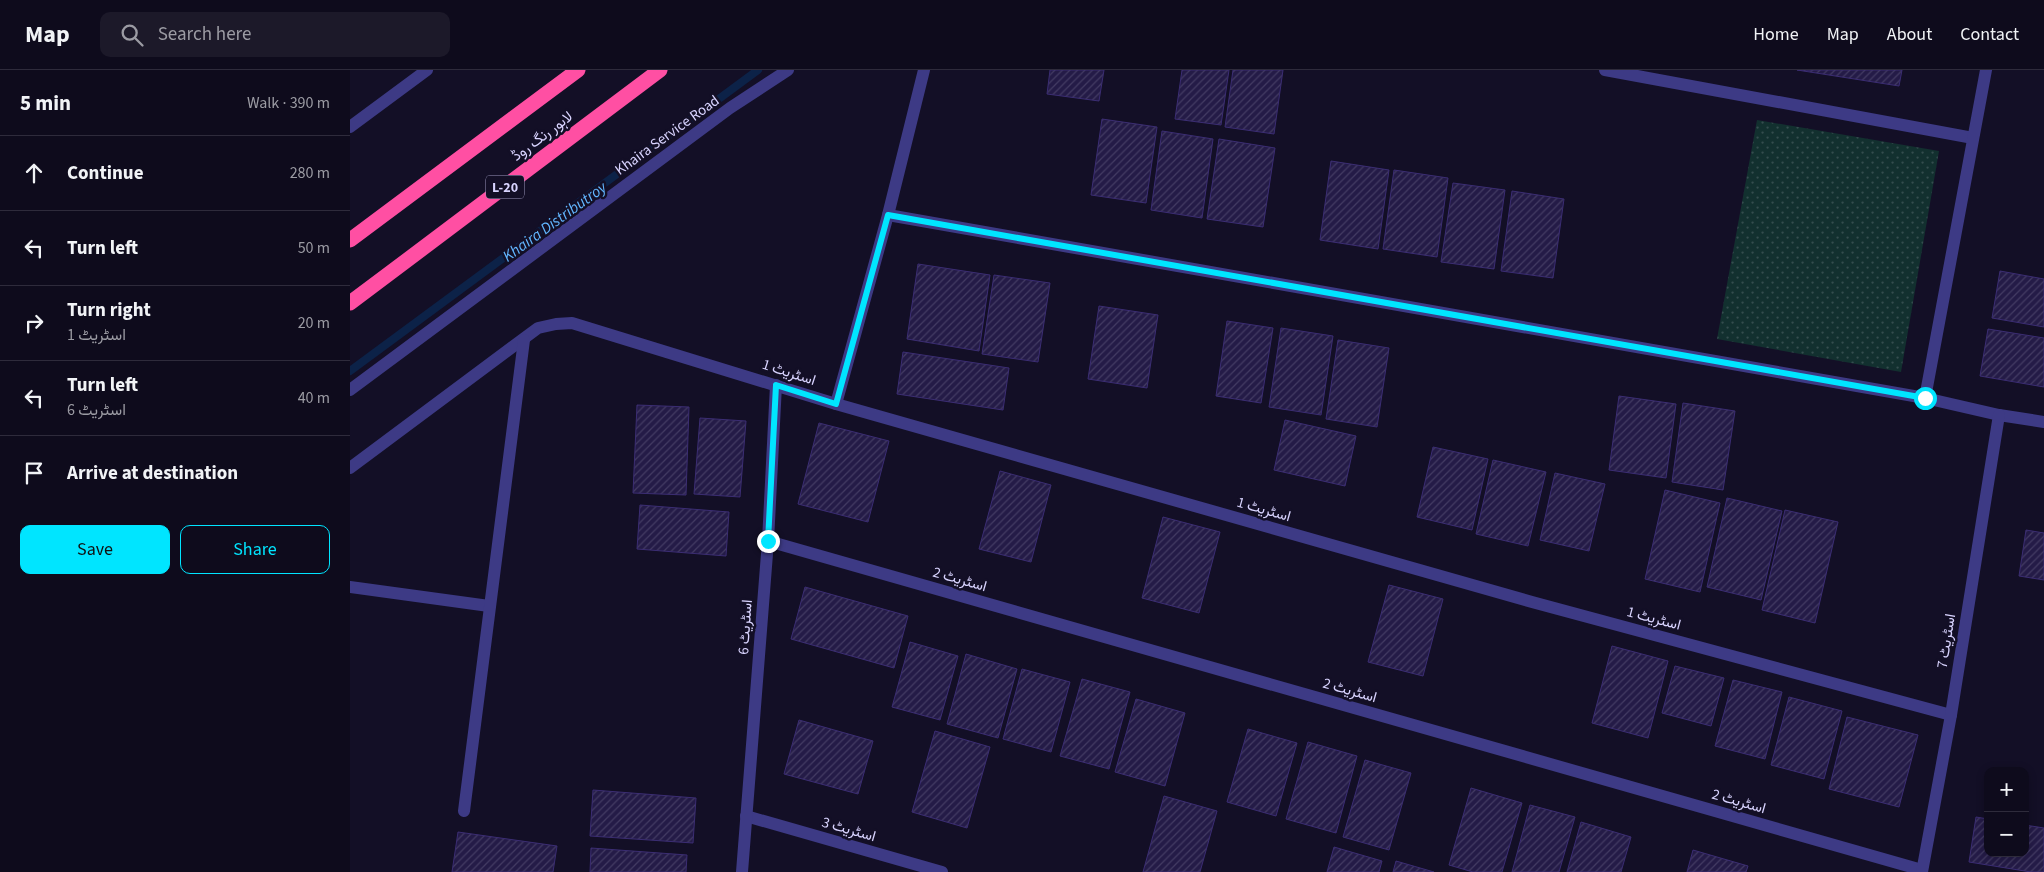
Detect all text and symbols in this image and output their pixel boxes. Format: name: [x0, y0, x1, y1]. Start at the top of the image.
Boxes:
search box: [100, 12, 450, 57]
text: Map: [25, 17, 70, 52]
icon: search: [118, 21, 146, 49]
text: Search here: [158, 21, 251, 48]
text: Home: [1753, 22, 1799, 47]
text: Map: [1827, 22, 1859, 47]
text: About: [1887, 22, 1932, 47]
text: Contact: [1960, 22, 2019, 47]
text: 5 min: [20, 88, 71, 118]
street label: Khaira Service Road: [611, 90, 724, 180]
text: Walk · 390 m: [247, 92, 330, 114]
street label: لاہور رنگ روڈ: [507, 106, 577, 166]
icon: ahead: [20, 159, 48, 187]
text: Continue: [67, 160, 144, 187]
text: 280 m: [290, 162, 330, 184]
road number: L-20: [486, 175, 524, 198]
water label: Khaira Distributroy: [498, 176, 612, 267]
icon: left: [20, 234, 48, 262]
text: Turn left: [67, 235, 138, 262]
text: 50 m: [298, 237, 330, 259]
text: Turn right: [67, 297, 151, 324]
icon: right: [20, 309, 48, 337]
text: 20 m: [298, 312, 330, 334]
text: اسٹریٹ 1: [67, 324, 126, 346]
street label: اسٹریٹ 1: [759, 354, 818, 391]
text: Turn left: [67, 372, 138, 399]
icon: left: [20, 384, 48, 412]
text: 40 m: [298, 387, 330, 409]
route start: [1914, 387, 1937, 410]
text: اسٹریٹ 6: [67, 399, 126, 421]
icon: arrive: [20, 459, 48, 487]
text: Arrive at destination: [67, 460, 238, 487]
street label: اسٹریٹ 1: [1234, 492, 1293, 527]
button: Save: [20, 525, 170, 574]
button: Share: [180, 525, 330, 574]
route end: [757, 530, 780, 553]
street label: اسٹریٹ 2: [930, 562, 989, 597]
street label: اسٹریٹ 6: [733, 599, 758, 655]
street label: اسٹریٹ 1: [1624, 601, 1683, 636]
street label: اسٹریٹ 7: [1932, 612, 1961, 670]
street label: اسٹریٹ 2: [1320, 673, 1379, 708]
map controls: [1984, 767, 2029, 857]
button: +: [1984, 767, 2029, 812]
street label: اسٹریٹ 2: [1709, 784, 1768, 819]
street label: اسٹریٹ 3: [819, 812, 878, 847]
button: −: [1984, 812, 2029, 857]

